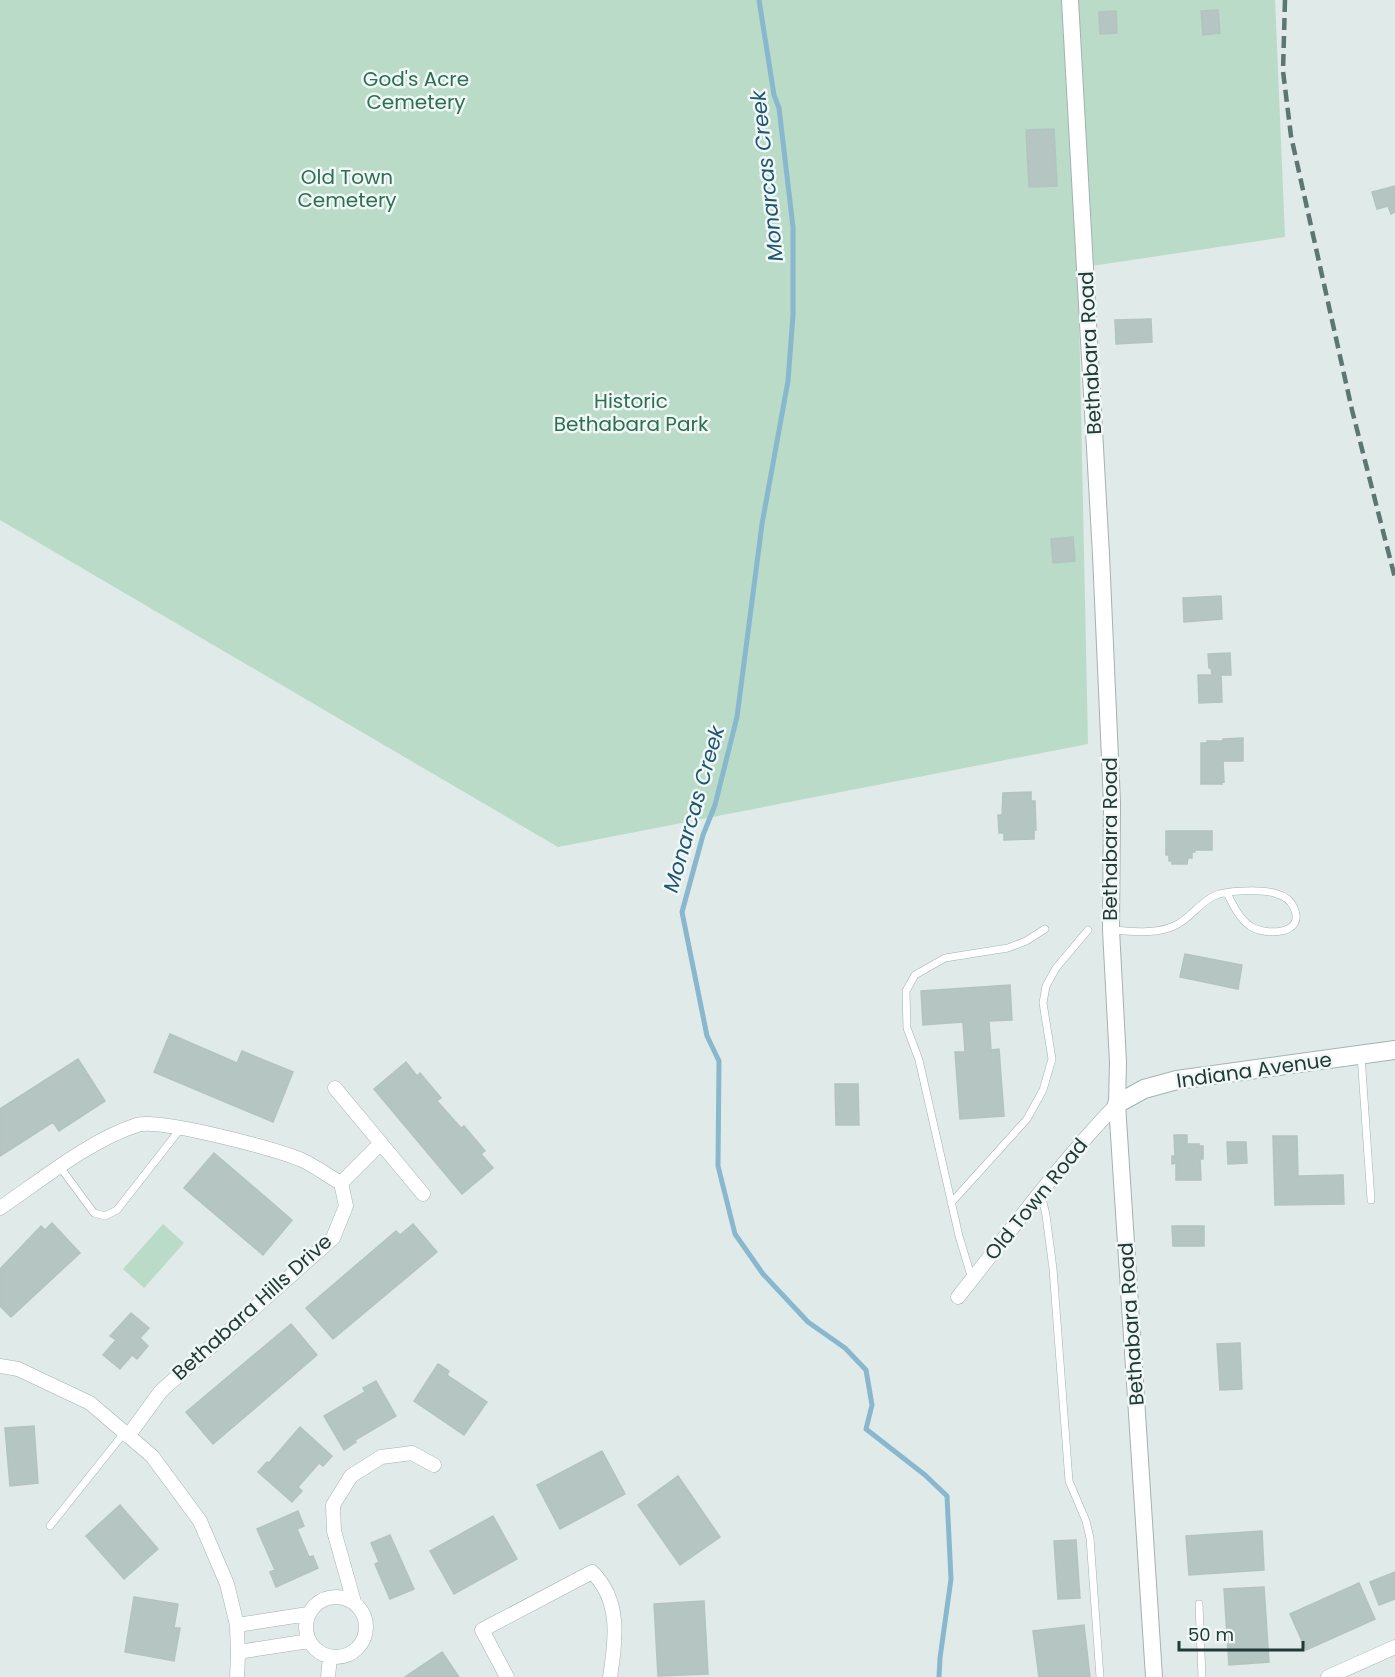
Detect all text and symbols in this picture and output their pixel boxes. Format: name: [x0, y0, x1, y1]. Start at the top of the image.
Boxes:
park label: God's Acre Cemetery: [363, 65, 469, 116]
water label: Monarcas Creek: [743, 88, 790, 263]
park label: Old Town Cemetery: [297, 163, 397, 214]
street label: Bethabara Road: [1072, 271, 1108, 435]
park label: Historic Bethabara Park: [554, 387, 709, 438]
water label: Monarcas Creek: [656, 721, 731, 896]
street label: Bethabara Road: [1096, 757, 1124, 921]
street label: Indiana Avenue: [1175, 1045, 1333, 1095]
street label: Old Town Road: [978, 1132, 1094, 1266]
street label: Bethabara Hills Drive: [166, 1228, 338, 1386]
street label: Bethabara Road: [1111, 1241, 1151, 1407]
scale bar: [1179, 1614, 1304, 1652]
text: 50 m: [1188, 1622, 1234, 1647]

